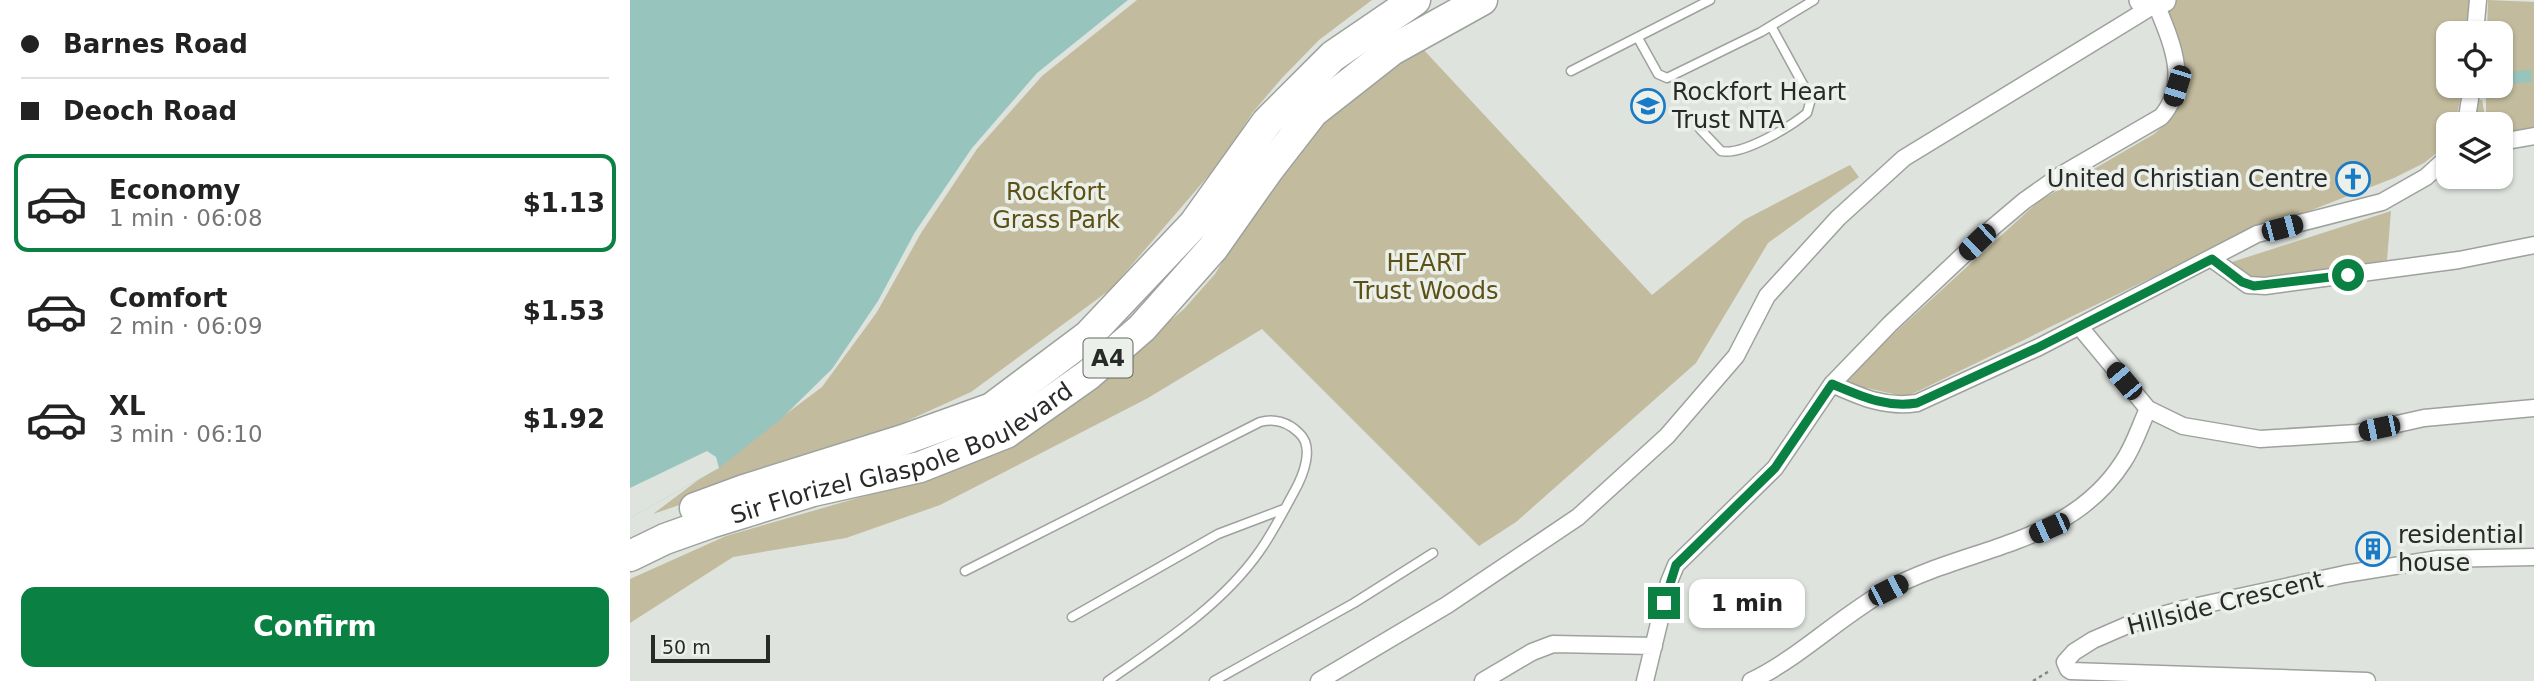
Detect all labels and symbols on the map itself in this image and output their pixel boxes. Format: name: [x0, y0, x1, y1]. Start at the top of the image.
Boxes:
car: [2161, 63, 2194, 109]
place label: Rockfort Heart Trust NTA: [1671, 78, 1846, 134]
school or university icon: Rockfort Heart Trust NTA: [1629, 87, 1667, 125]
church icon: United Christian Centre: [2334, 160, 2372, 198]
place label: United Christian Centre: [2047, 165, 2328, 193]
park label: Rockfort Grass Park: [992, 178, 1120, 234]
car: [2259, 212, 2306, 244]
car: [1955, 220, 2000, 264]
park label: HEART Trust Woods: [1352, 249, 1499, 305]
route start: [2332, 259, 2364, 291]
road number: A4: [1084, 338, 1133, 378]
car: [2103, 358, 2146, 404]
street label: Sir Florizel Glaspole Boulevard: [727, 376, 1078, 530]
car: [2357, 413, 2402, 443]
car: [2026, 510, 2073, 546]
place label: residential house: [2398, 521, 2524, 577]
building icon: residential house: [2354, 530, 2392, 568]
street label: Hillside Crescent: [2124, 565, 2326, 641]
car: [1865, 571, 1912, 609]
callout: 1 min: [1688, 578, 1804, 628]
route end: [1648, 587, 1680, 619]
scale bar: [651, 632, 770, 664]

